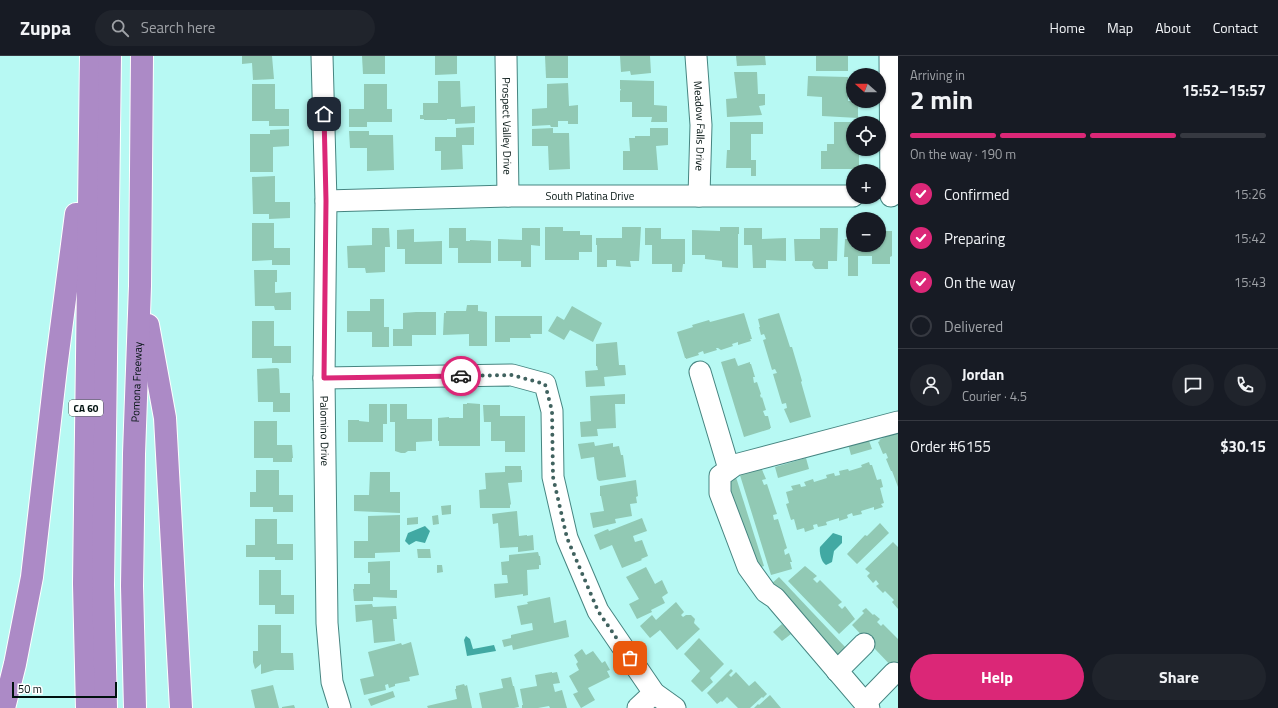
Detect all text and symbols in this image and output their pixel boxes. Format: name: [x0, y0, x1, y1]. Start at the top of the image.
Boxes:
search box: [95, 10, 375, 46]
text: Zuppa: [20, 13, 71, 42]
text: Search here: [141, 16, 215, 39]
icon: search: [109, 17, 131, 39]
text: Home: [1050, 17, 1085, 38]
text: Map: [1107, 17, 1133, 38]
text: About: [1155, 17, 1191, 38]
text: Contact: [1213, 17, 1258, 38]
text: Arriving in: [910, 65, 965, 85]
north arrow: [846, 68, 886, 108]
map controls: [846, 68, 886, 252]
street label: Prospect Valley Drive: [498, 77, 516, 175]
text: 15:52–15:57: [1182, 79, 1266, 102]
street label: Meadow Falls Drive: [690, 80, 709, 172]
text: 2 min: [910, 80, 973, 119]
pin: [307, 97, 341, 131]
icon: home: [313, 103, 335, 125]
button: locate: [846, 116, 886, 156]
text: On the way · 190 m: [910, 144, 1016, 164]
button: +: [846, 164, 886, 204]
icon: check: [910, 183, 932, 205]
text: Confirmed: [944, 183, 1009, 206]
text: 15:26: [1234, 184, 1266, 204]
street label: South Platina Drive: [546, 188, 635, 204]
button: −: [846, 212, 886, 252]
icon: check: [910, 227, 932, 249]
text: Preparing: [944, 227, 1005, 250]
text: 15:42: [1234, 228, 1266, 248]
icon: check: [910, 271, 932, 293]
text: On the way: [944, 271, 1016, 294]
text: 15:43: [1234, 272, 1266, 292]
text: Delivered: [944, 315, 1003, 338]
street label: Pomona Freeway: [127, 341, 146, 423]
courier: [441, 356, 481, 396]
text: Jordan: [962, 363, 1004, 386]
button: person: [910, 364, 952, 406]
button: chat: [1172, 364, 1214, 406]
button: phone: [1224, 364, 1266, 406]
icon: car: [450, 365, 472, 387]
text: Courier · 4.5: [962, 386, 1027, 406]
street label: Palomino Drive: [316, 396, 333, 467]
road number: CA 60: [69, 400, 103, 416]
text: Order #6155: [910, 435, 991, 458]
text: $30.15: [1220, 435, 1266, 458]
pin: [613, 641, 647, 675]
icon: bag: [619, 647, 641, 669]
button: Help: [910, 654, 1084, 700]
button: Share: [1092, 654, 1266, 700]
scale bar: [12, 680, 117, 699]
text: 50 m: [18, 681, 42, 697]

